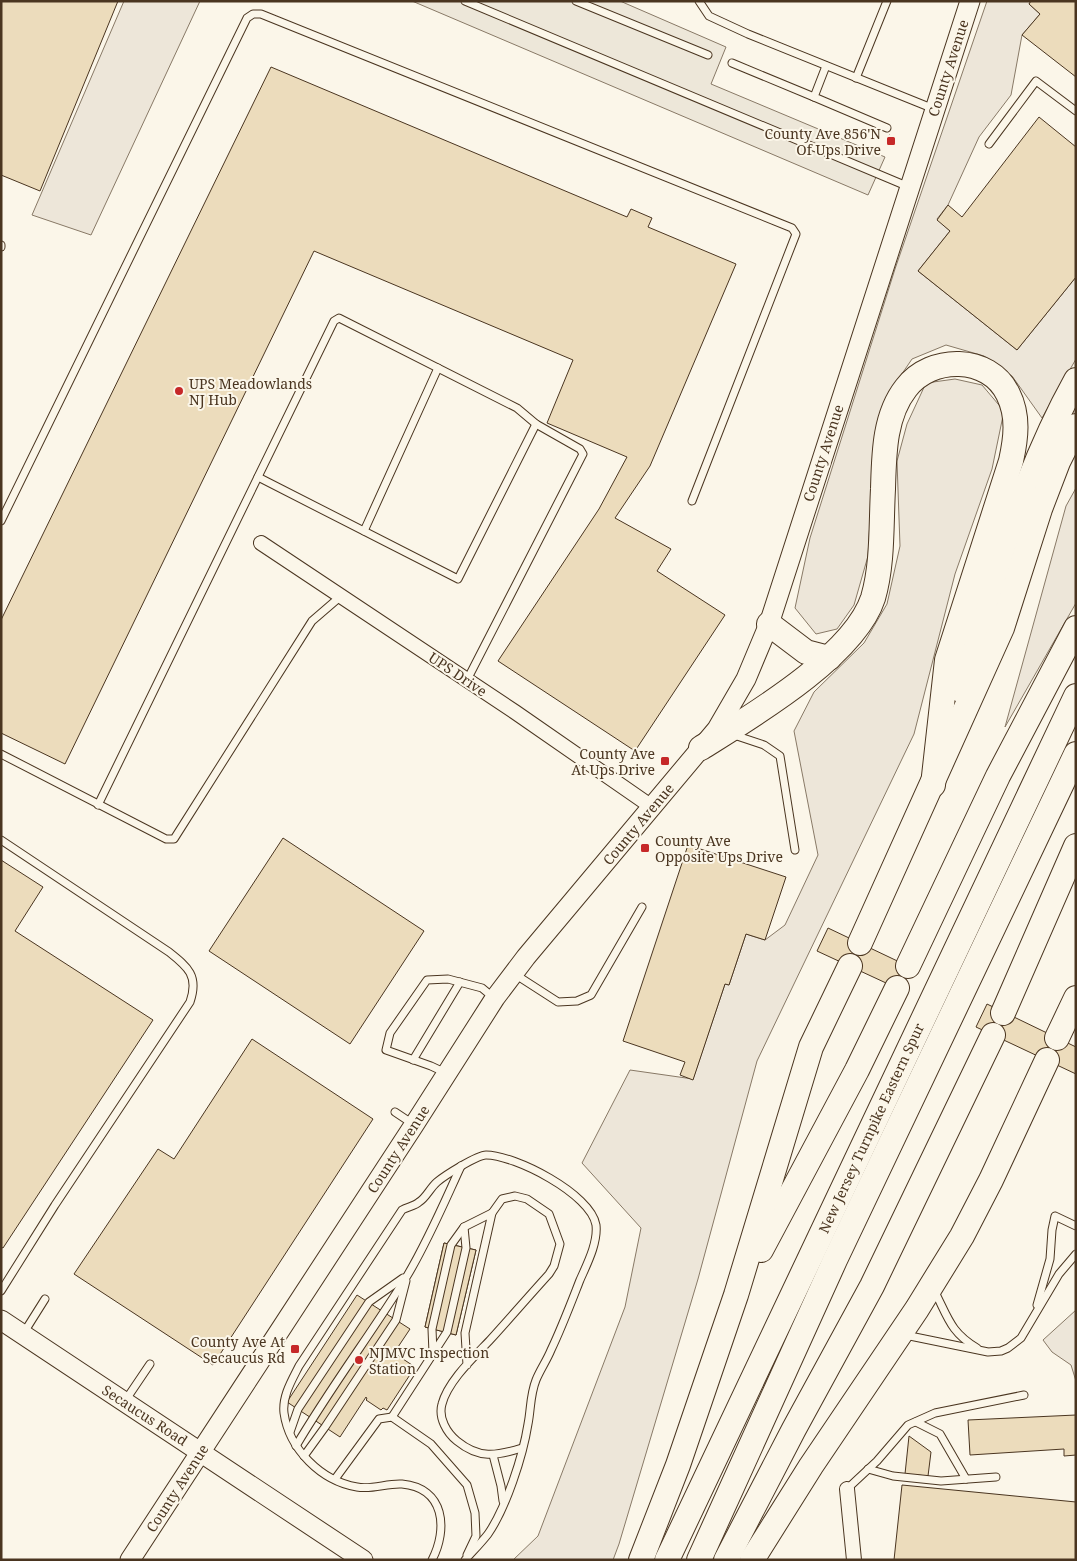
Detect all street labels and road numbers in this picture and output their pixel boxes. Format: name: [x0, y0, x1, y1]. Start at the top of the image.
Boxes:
street label: County Avenue: [923, 17, 973, 119]
street label: County Avenue: [798, 402, 848, 504]
street label: UPS Drive: [425, 648, 491, 700]
street label: County Avenue: [598, 779, 678, 869]
street label: New Jersey Turnpike Eastern Spur: [814, 1019, 928, 1236]
street label: County Avenue: [362, 1101, 434, 1197]
street label: Secaucus Road: [99, 1380, 192, 1450]
street label: County Avenue: [141, 1440, 213, 1536]

